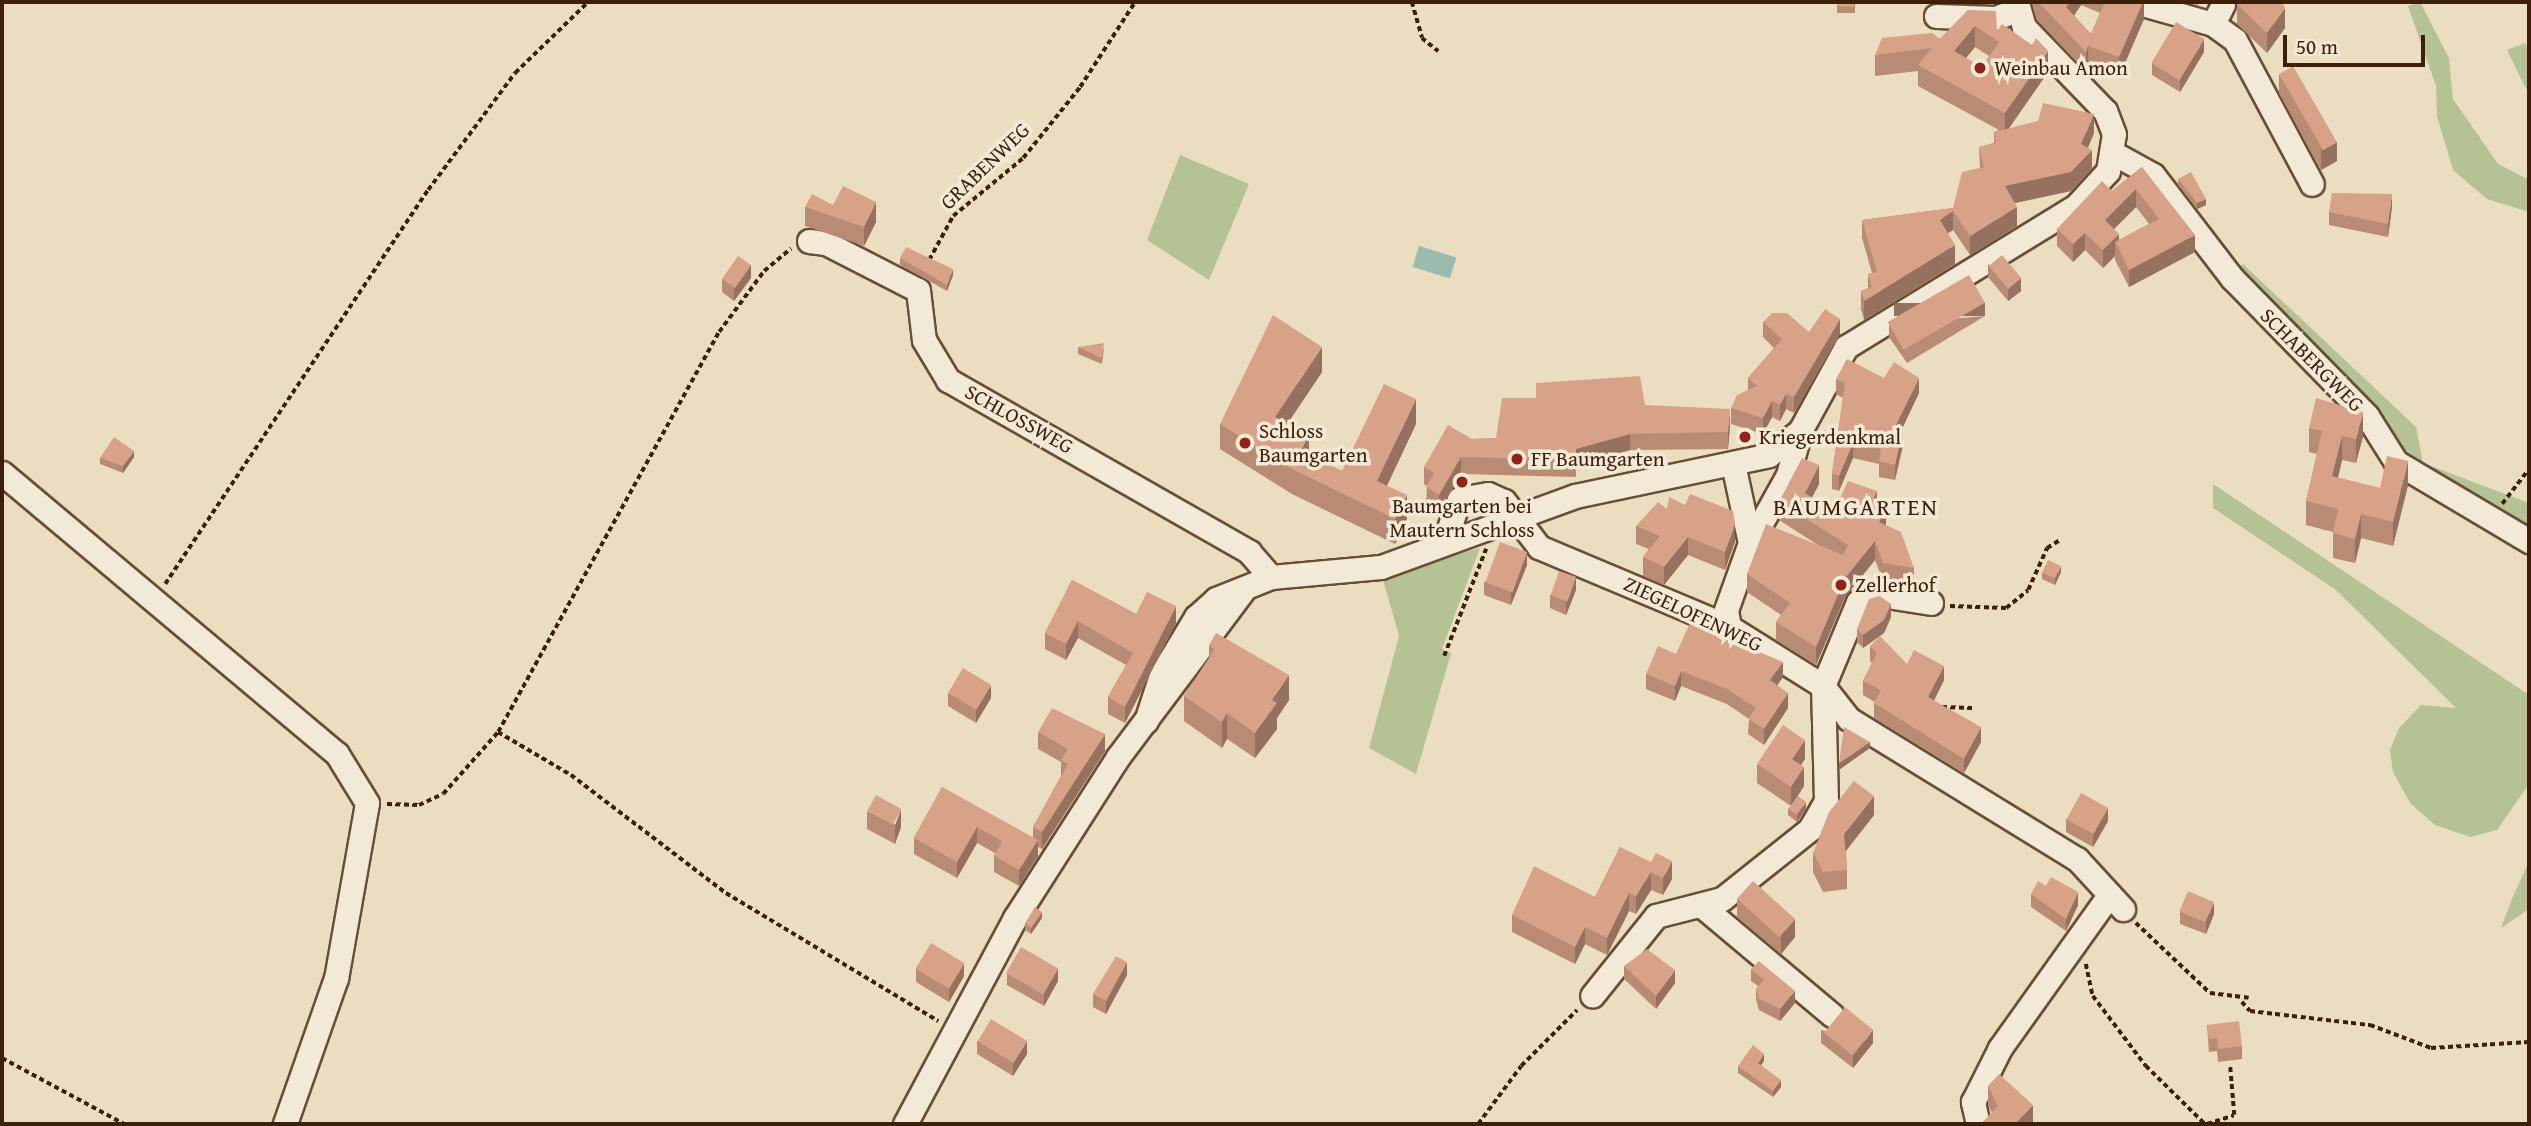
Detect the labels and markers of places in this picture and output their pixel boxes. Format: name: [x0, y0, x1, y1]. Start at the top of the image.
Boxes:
place label: Weinbau Amon: [1994, 55, 2128, 81]
marker: Weinbau Amon: [1972, 60, 1988, 76]
place label: Schloss Baumgarten: [1259, 418, 1367, 468]
place label: Kriegerdenkmal: [1759, 424, 1901, 450]
marker: Kriegerdenkmal: [1737, 429, 1753, 445]
marker: Schloss Baumgarten: [1237, 435, 1253, 451]
place label: FF Baumgarten: [1531, 446, 1665, 472]
marker: FF Baumgarten: [1509, 451, 1525, 467]
marker: Baumgarten bei Mautern Schloss: [1454, 474, 1470, 490]
place label: Baumgarten bei Mautern Schloss: [1389, 493, 1535, 543]
place label: Zellerhof: [1855, 572, 1936, 598]
marker: Zellerhof: [1833, 577, 1849, 593]

